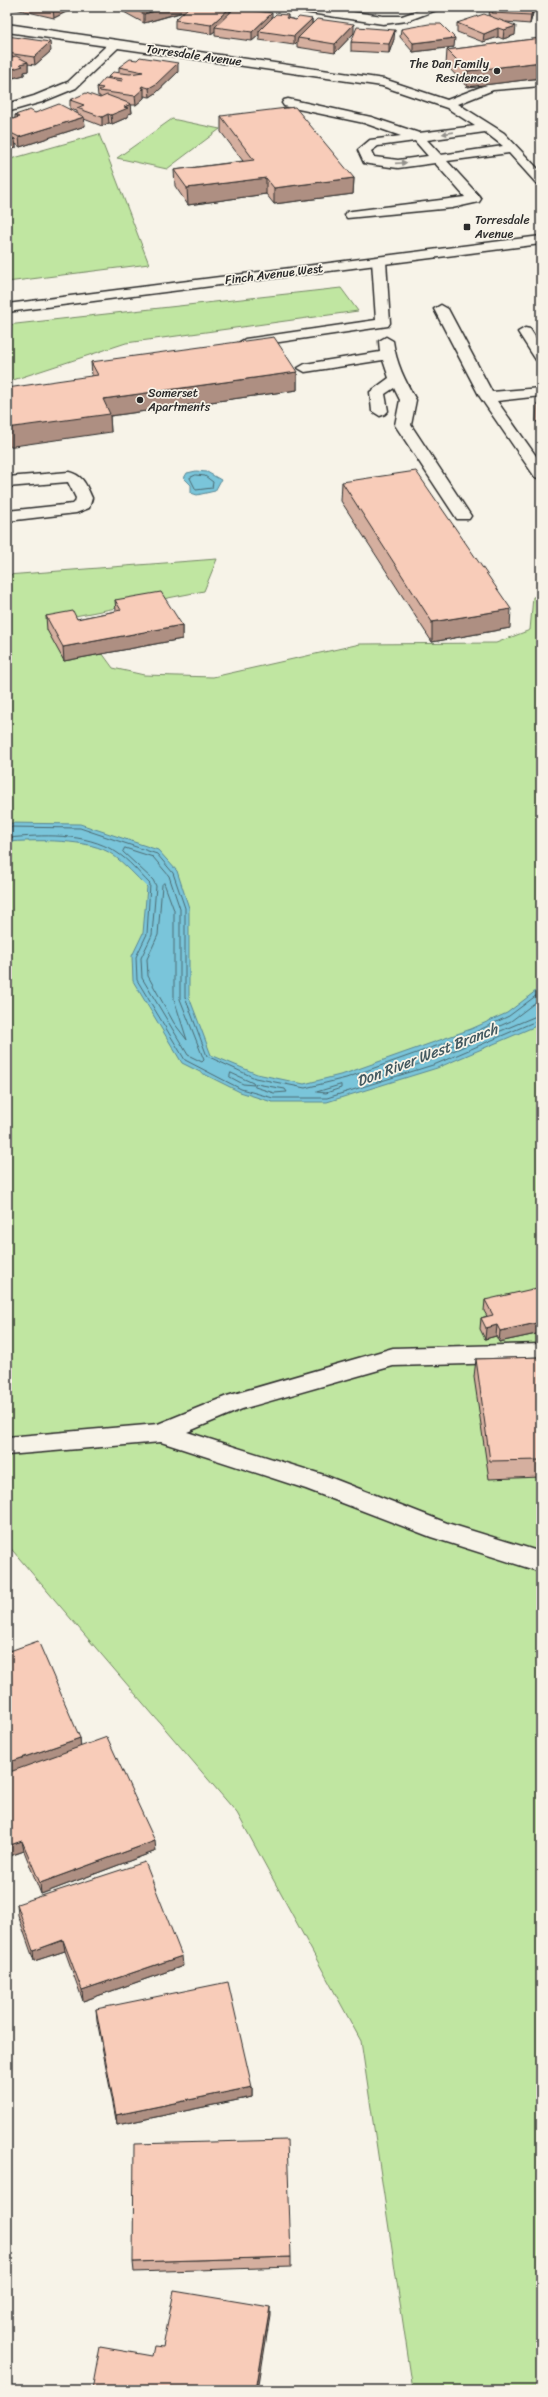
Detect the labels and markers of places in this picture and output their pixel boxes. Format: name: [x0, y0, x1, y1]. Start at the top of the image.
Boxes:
place label: The Dan Family Residence: [409, 53, 490, 89]
marker: The Dan Family Residence: [492, 66, 502, 76]
place label: Torresdale Avenue: [474, 209, 530, 245]
marker: Torresdale Avenue: [462, 222, 472, 232]
place label: Somerset Apartments: [147, 382, 211, 418]
marker: Somerset Apartments: [135, 395, 145, 405]

